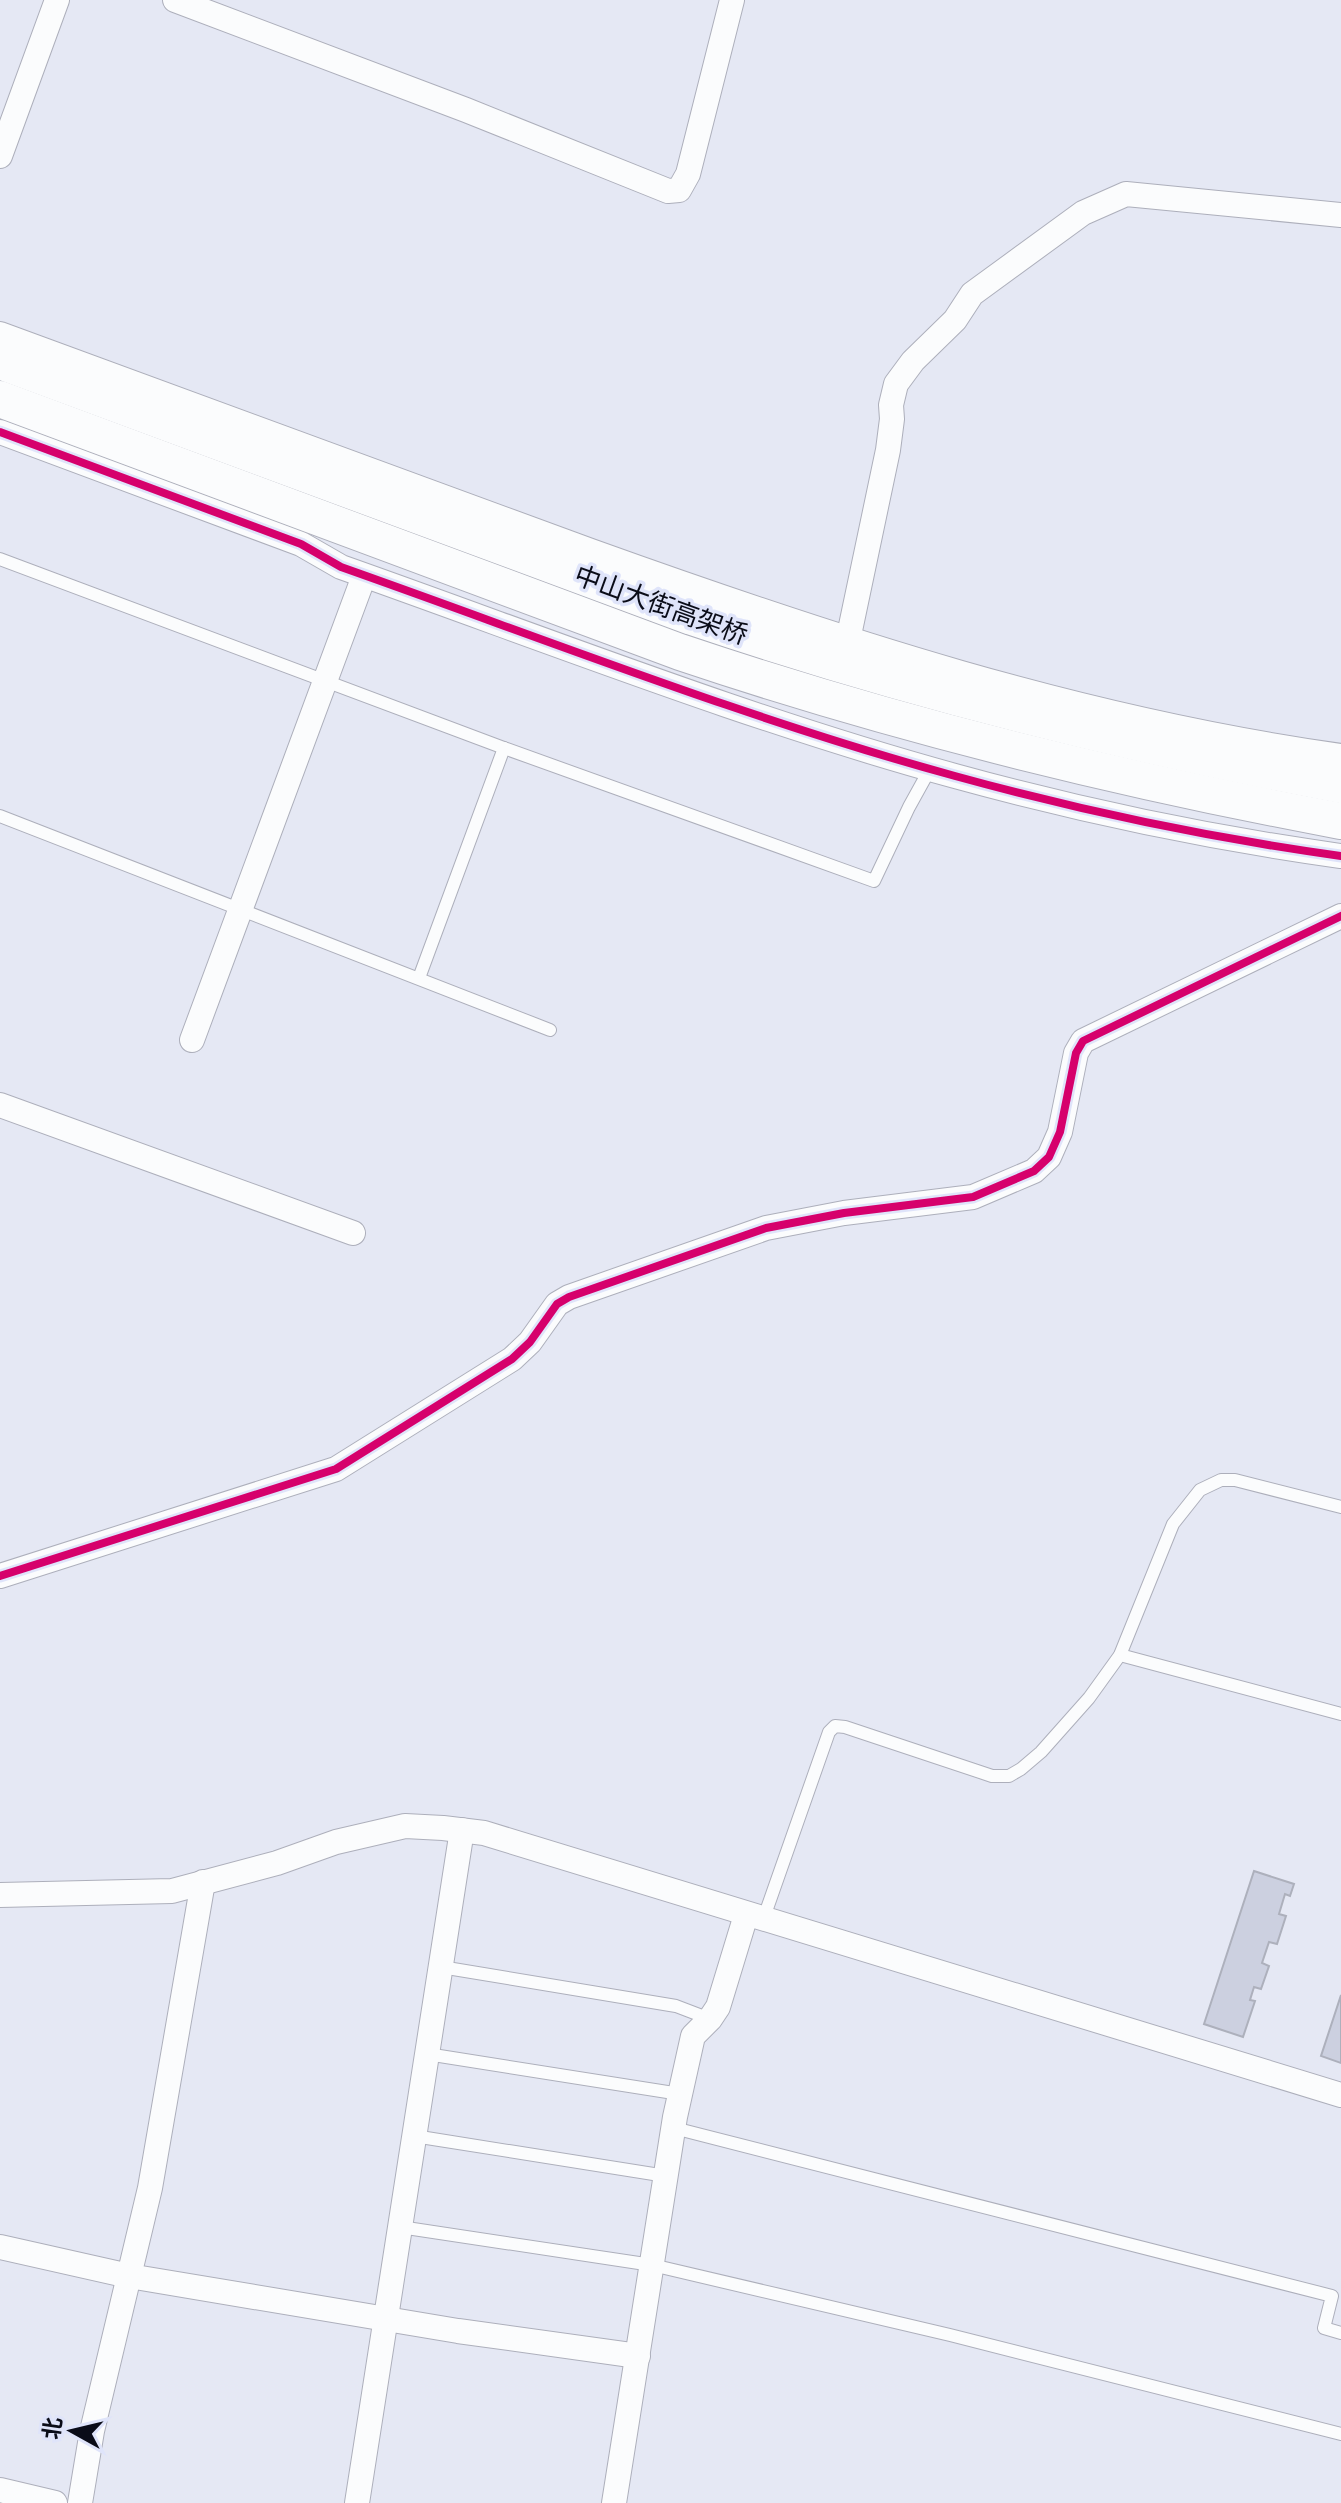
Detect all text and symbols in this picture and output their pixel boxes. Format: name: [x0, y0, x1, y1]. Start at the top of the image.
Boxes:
street label: 中山大街高架桥: [570, 559, 752, 650]
north arrow: [32, 2391, 112, 2471]
text: 北: [38, 2416, 67, 2441]

